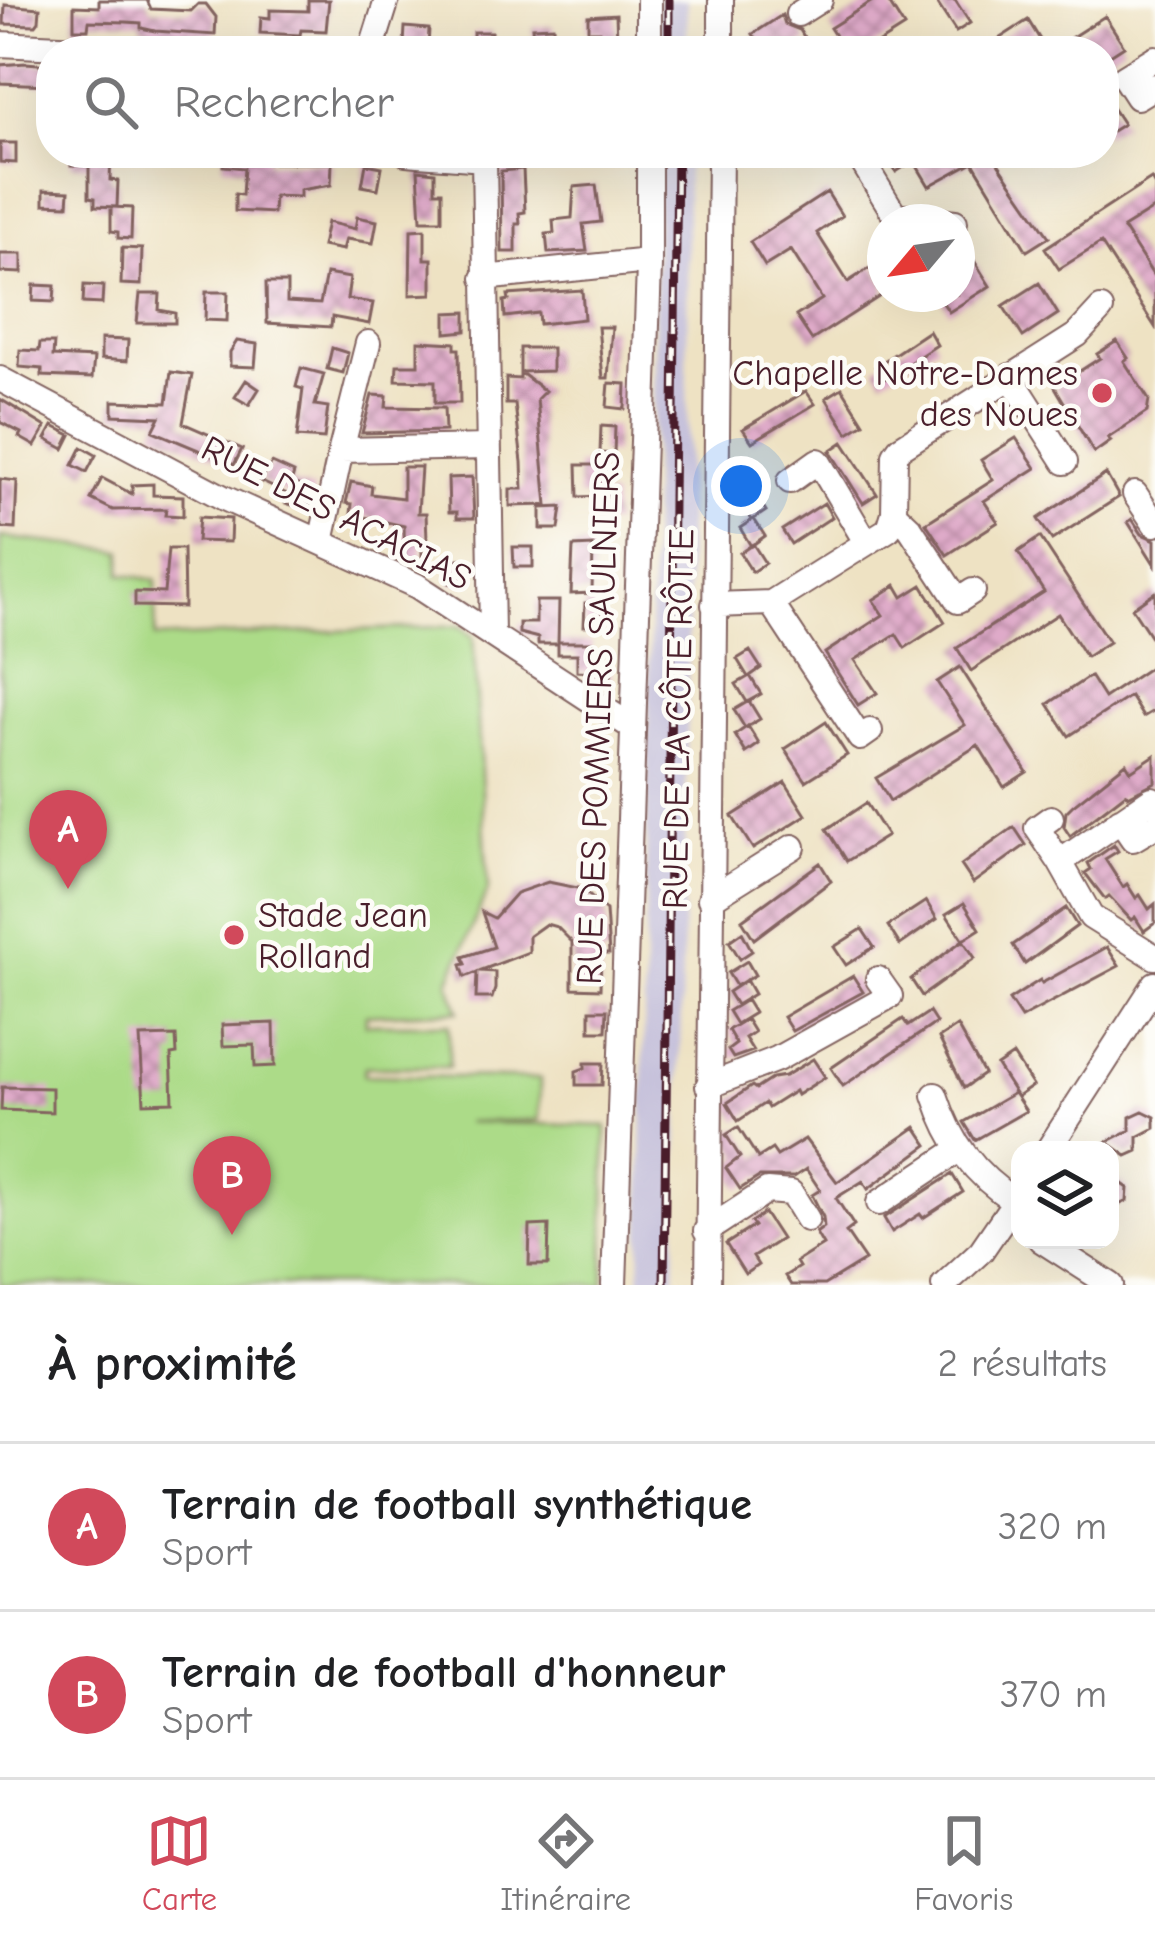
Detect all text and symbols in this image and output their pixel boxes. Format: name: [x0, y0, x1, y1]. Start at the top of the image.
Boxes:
search box: [36, 36, 1119, 168]
icon: search: [78, 69, 144, 135]
text: Rechercher: [174, 76, 394, 128]
north arrow: [867, 204, 975, 312]
place label: Chapelle Notre-Dames des Noues: [732, 353, 1078, 435]
marker: Chapelle Notre-Dames des Noues: [1089, 380, 1115, 406]
street label: RUE DES ACACIAS: [195, 428, 478, 599]
street label: RUE DES POMMIERS SAULNIERS: [569, 451, 628, 985]
your location: [711, 456, 771, 516]
street label: RUE DE LA CÔTE RÔTIE: [654, 528, 702, 910]
pin: A: [29, 790, 107, 889]
place label: Stade Jean Rolland: [258, 895, 428, 977]
marker: Stade Jean Rolland: [221, 922, 247, 948]
pin: B: [193, 1136, 271, 1235]
map controls: [1011, 1141, 1119, 1249]
button: layers: [1011, 1141, 1119, 1249]
text: À proximité: [48, 1334, 297, 1393]
text: 2 résultats: [938, 1341, 1107, 1386]
text: Terrain de football synthétique: [162, 1478, 752, 1530]
text: A: [76, 1504, 98, 1549]
text: 320 m: [998, 1504, 1107, 1549]
text: Sport: [162, 1530, 252, 1575]
text: Terrain de football d'honneur: [162, 1646, 725, 1698]
text: B: [75, 1672, 99, 1717]
text: 370 m: [1000, 1672, 1107, 1717]
text: Sport: [162, 1698, 252, 1743]
tab: Carte: [142, 1808, 217, 1918]
tab: Itinéraire: [500, 1808, 631, 1918]
tab: Favoris: [914, 1808, 1013, 1918]

